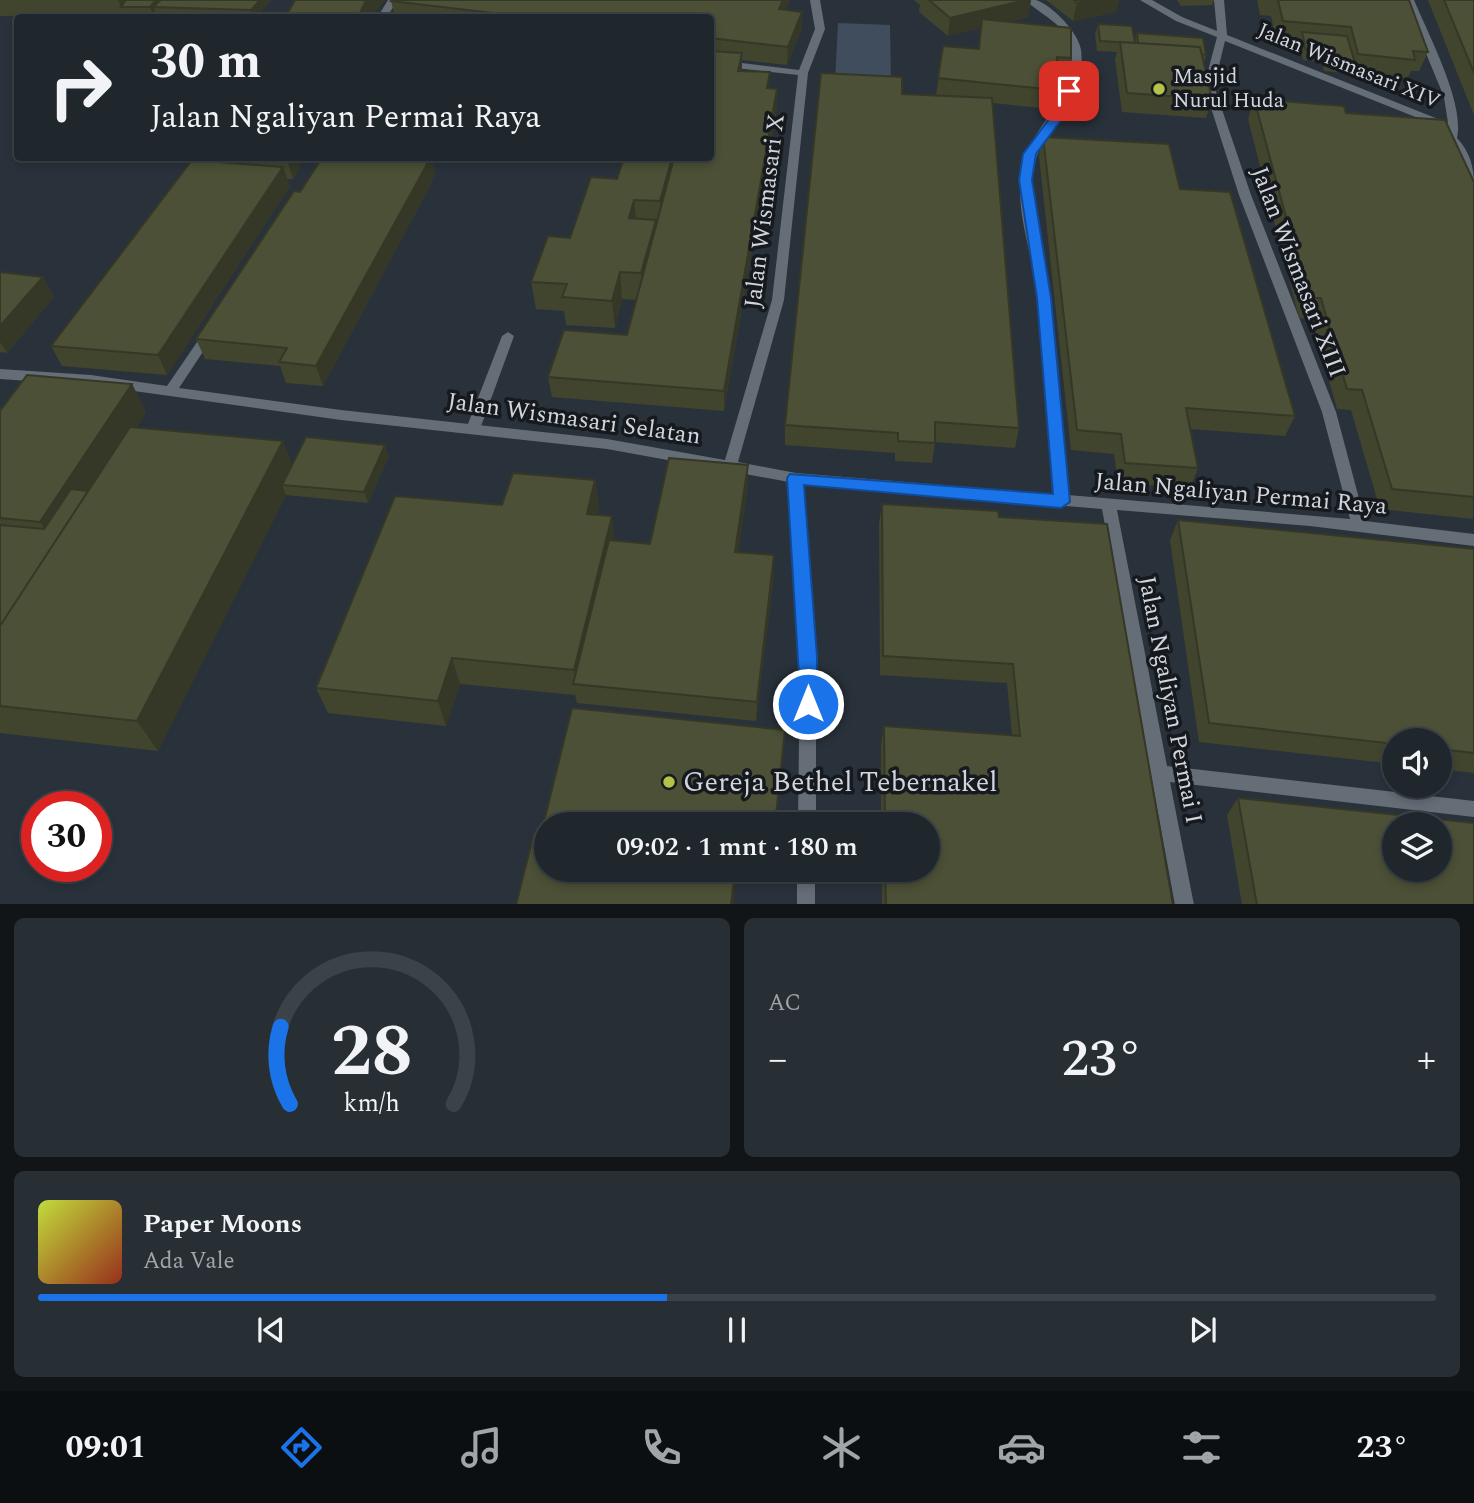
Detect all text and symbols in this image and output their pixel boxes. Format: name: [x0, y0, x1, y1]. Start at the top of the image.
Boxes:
street label: Jalan Wismasari XIV: [1253, 15, 1445, 117]
text: 30 m: [150, 25, 261, 100]
icon: right: [35, 42, 126, 133]
pin: [1039, 61, 1099, 121]
place label: Masjid Nurul Huda: [1173, 61, 1285, 117]
icon: arrive: [1050, 72, 1088, 110]
marker: Masjid Nurul Huda: [1151, 81, 1167, 97]
text: Jalan Ngaliyan Permai Raya: [150, 93, 541, 142]
street label: Jalan Wismasari X: [735, 112, 795, 310]
street label: Jalan Wismasari XIII: [1241, 161, 1355, 383]
street label: Jalan Wismasari Selatan: [445, 383, 703, 455]
street label: Jalan Ngaliyan Permai Raya: [1093, 463, 1389, 525]
street label: Jalan Ngaliyan Permai I: [1128, 573, 1212, 827]
position arrow: [771, 667, 845, 741]
map controls: [1382, 728, 1452, 882]
button: sound: [1382, 728, 1452, 798]
place label: Gereja Bethel Tebernakel: [683, 761, 998, 804]
marker: Gereja Bethel Tebernakel: [661, 774, 677, 790]
speed limit sign: 30: [21, 791, 112, 882]
button: layers: [1382, 812, 1452, 882]
text: 09:02 · 1 mnt · 180 m: [616, 827, 858, 867]
text: AC: [768, 986, 801, 1021]
text: 28: [331, 997, 413, 1108]
text: 23°: [1061, 1020, 1143, 1099]
text: −: [768, 1031, 787, 1089]
text: +: [1417, 1031, 1436, 1089]
text: km/h: [344, 1084, 400, 1122]
text: Paper Moons: [143, 1204, 302, 1244]
text: Ada Vale: [143, 1244, 235, 1279]
icon: previous: [252, 1311, 290, 1349]
icon: pause: [718, 1311, 756, 1349]
icon: next: [1184, 1311, 1222, 1349]
text: 09:01: [65, 1423, 146, 1472]
icon: directions: [277, 1423, 326, 1472]
icon: music: [457, 1423, 506, 1472]
icon: phone: [637, 1423, 686, 1472]
icon: climate: [817, 1423, 866, 1472]
icon: car: [997, 1423, 1046, 1472]
icon: filters: [1177, 1423, 1226, 1472]
text: 23°: [1357, 1423, 1408, 1472]

